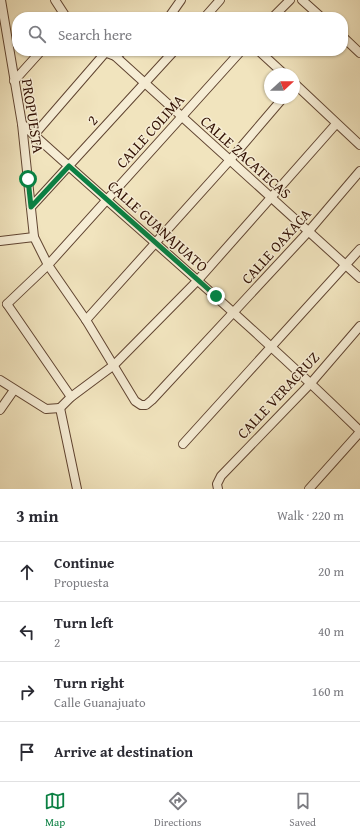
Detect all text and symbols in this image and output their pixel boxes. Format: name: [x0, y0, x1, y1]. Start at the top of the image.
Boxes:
search box: [12, 12, 348, 56]
icon: search: [26, 23, 48, 45]
text: Search here: [58, 24, 132, 45]
north arrow: [264, 68, 300, 104]
street label: PROPUESTA: [17, 77, 49, 155]
street label: CALLE COLIMA: [111, 89, 189, 173]
street label: 2: [82, 110, 102, 130]
street label: CALLE ZACATECAS: [196, 111, 296, 203]
route start: [19, 170, 37, 188]
street label: CALLE GUANAJUATO: [103, 175, 213, 277]
street label: CALLE OAXACA: [236, 204, 316, 288]
route end: [207, 287, 225, 305]
street label: CALLE VERACRUZ: [232, 347, 324, 443]
text: 3 min: [16, 503, 58, 528]
text: Walk · 220 m: [277, 506, 344, 525]
text: Continue: [54, 552, 115, 573]
icon: ahead: [16, 561, 38, 583]
text: 20 m: [318, 562, 344, 581]
text: Propuesta: [54, 573, 109, 592]
text: Turn left: [54, 612, 113, 633]
icon: left: [16, 621, 38, 643]
text: 40 m: [318, 622, 344, 641]
text: 2: [54, 633, 60, 652]
text: Turn right: [54, 672, 125, 693]
icon: right: [16, 681, 38, 703]
text: 160 m: [312, 682, 344, 701]
text: Calle Guanajuato: [54, 693, 146, 712]
icon: arrive: [16, 741, 38, 763]
text: Arrive at destination: [54, 741, 193, 762]
tab: Map: [44, 790, 66, 830]
tab: Directions: [154, 790, 201, 830]
tab: Saved: [289, 790, 316, 830]

